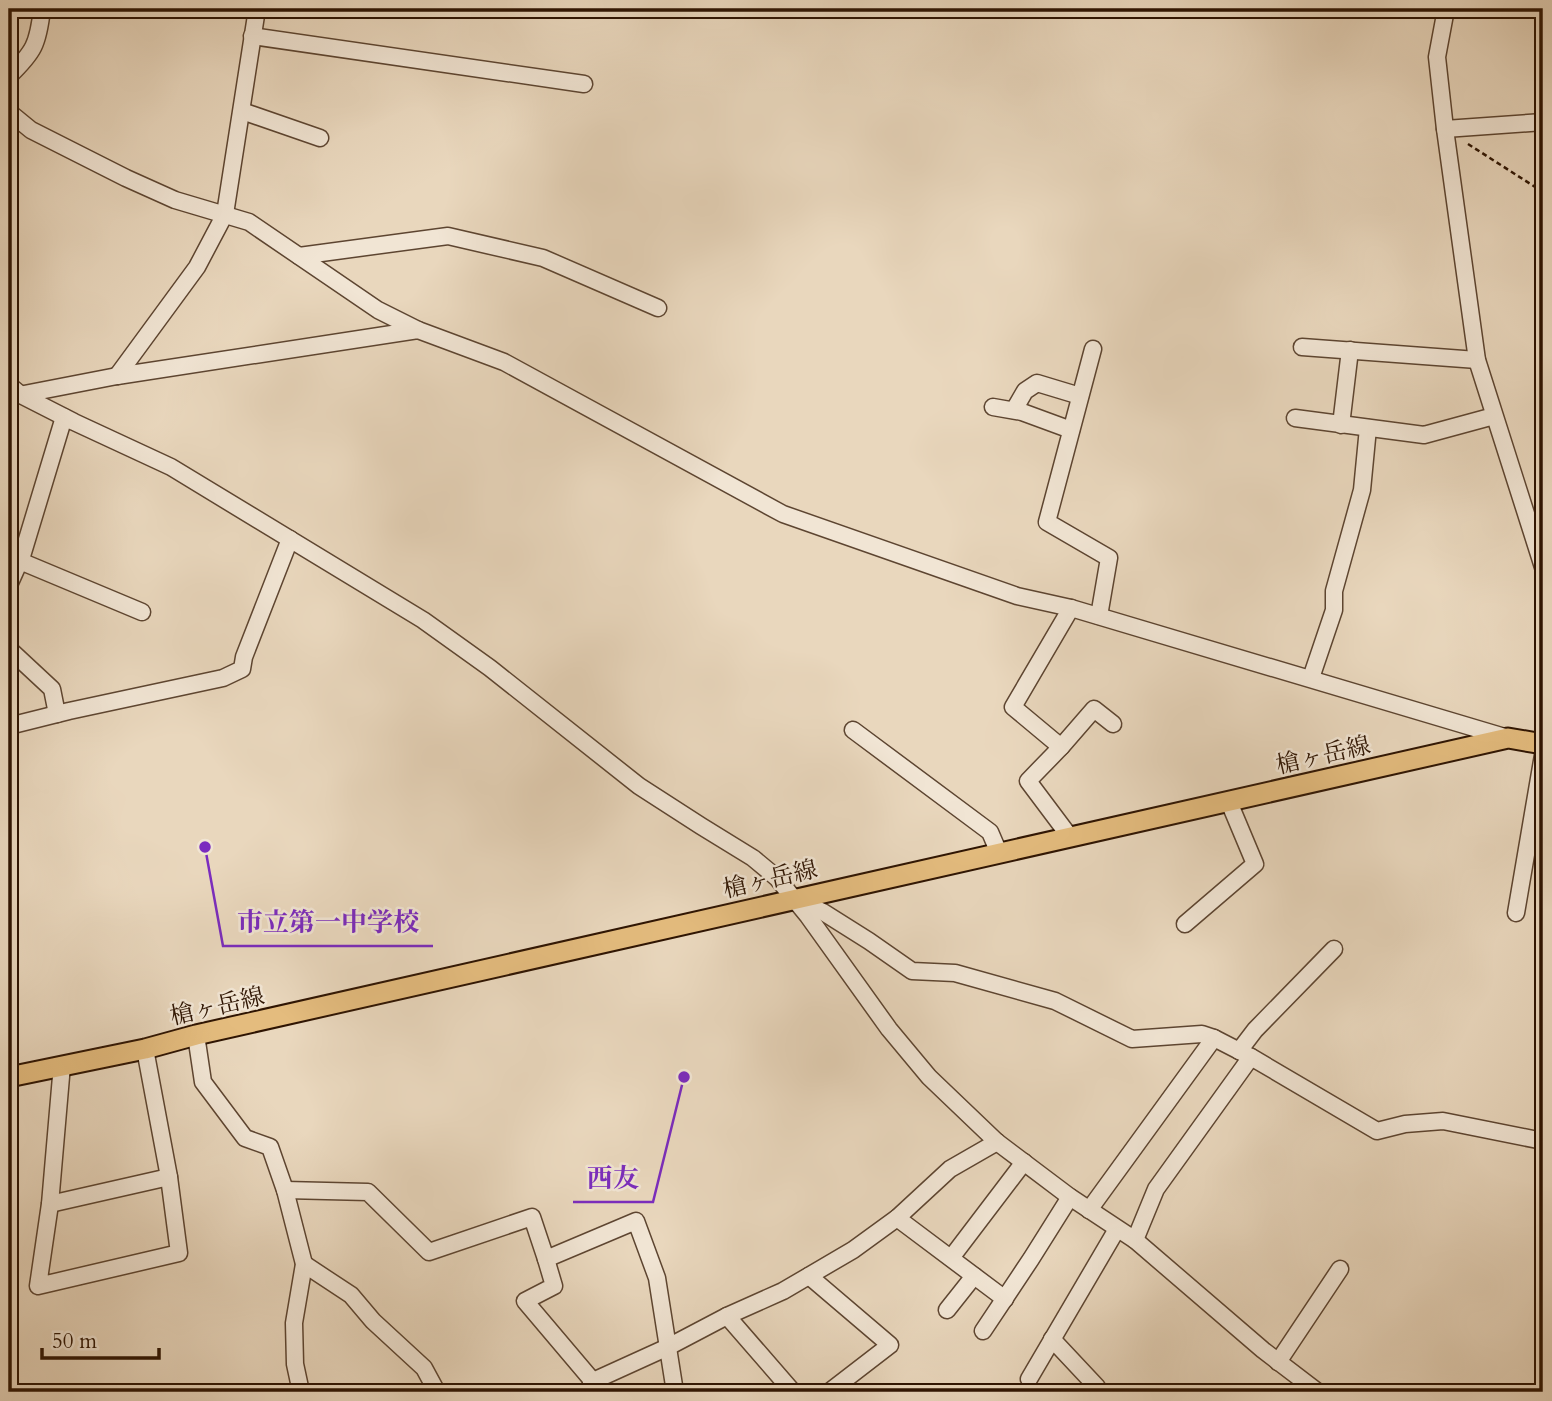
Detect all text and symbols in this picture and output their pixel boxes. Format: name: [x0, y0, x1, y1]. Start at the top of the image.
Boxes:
street label: 槍ヶ岳線: [1273, 729, 1374, 782]
street label: 槍ヶ岳線: [720, 853, 821, 906]
callout: 市立第一中学校: [223, 899, 433, 946]
text: 市立第一中学校: [237, 905, 419, 940]
street label: 槍ヶ岳線: [167, 980, 268, 1033]
callout: 西友: [573, 1155, 653, 1202]
text: 西友: [587, 1161, 639, 1196]
scale bar: [42, 1317, 159, 1361]
text: 50 m: [52, 1327, 97, 1356]

